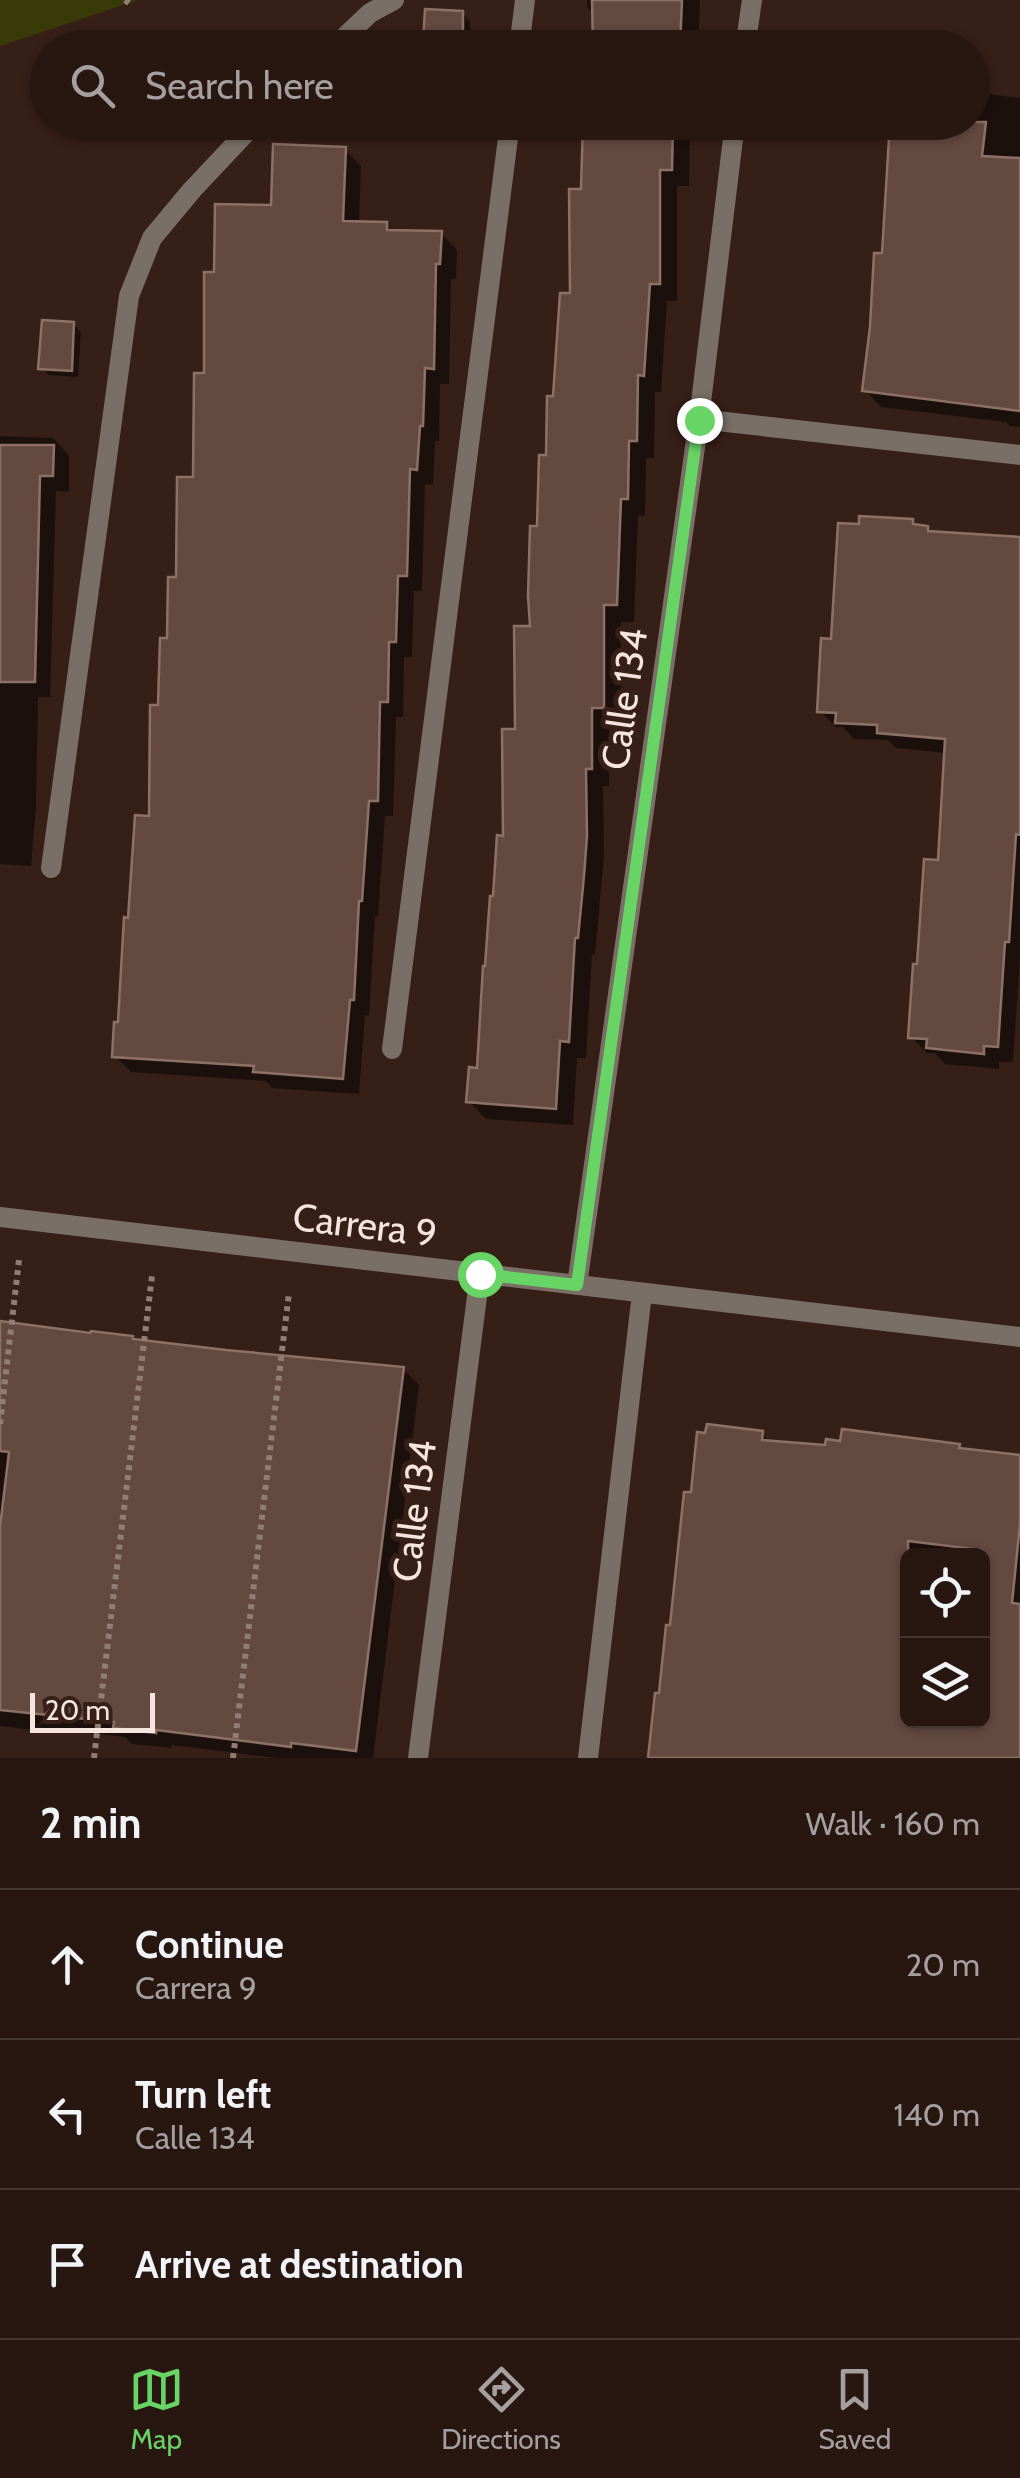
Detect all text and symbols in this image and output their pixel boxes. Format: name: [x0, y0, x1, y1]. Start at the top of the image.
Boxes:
search box: [30, 30, 990, 140]
icon: search: [65, 58, 120, 113]
text: Search here: [145, 62, 334, 109]
route end: [677, 398, 723, 444]
street label: Calle 134: [591, 625, 657, 773]
street label: Carrera 9: [290, 1193, 440, 1257]
route start: [458, 1252, 504, 1298]
street label: Calle 134: [382, 1438, 446, 1584]
map controls: [900, 1548, 990, 1728]
button: locate: [900, 1548, 990, 1638]
button: layers: [900, 1638, 990, 1728]
scale bar: [30, 1688, 155, 1732]
text: 20 m: [45, 1693, 110, 1727]
text: 2 min: [40, 1797, 141, 1849]
text: Walk · 160 m: [806, 1804, 980, 1843]
text: Continue: [135, 1921, 284, 1968]
icon: ahead: [40, 1937, 95, 1992]
text: 20 m: [906, 1945, 980, 1984]
text: Carrera 9: [135, 1968, 257, 2007]
text: Turn left: [135, 2071, 271, 2118]
icon: left: [40, 2087, 95, 2142]
text: 140 m: [893, 2095, 980, 2134]
text: Calle 134: [135, 2118, 255, 2157]
icon: arrive: [40, 2237, 95, 2292]
text: Arrive at destination: [135, 2241, 464, 2288]
tab: Map: [129, 2362, 184, 2456]
tab: Directions: [441, 2362, 561, 2456]
tab: Saved: [819, 2362, 891, 2456]

